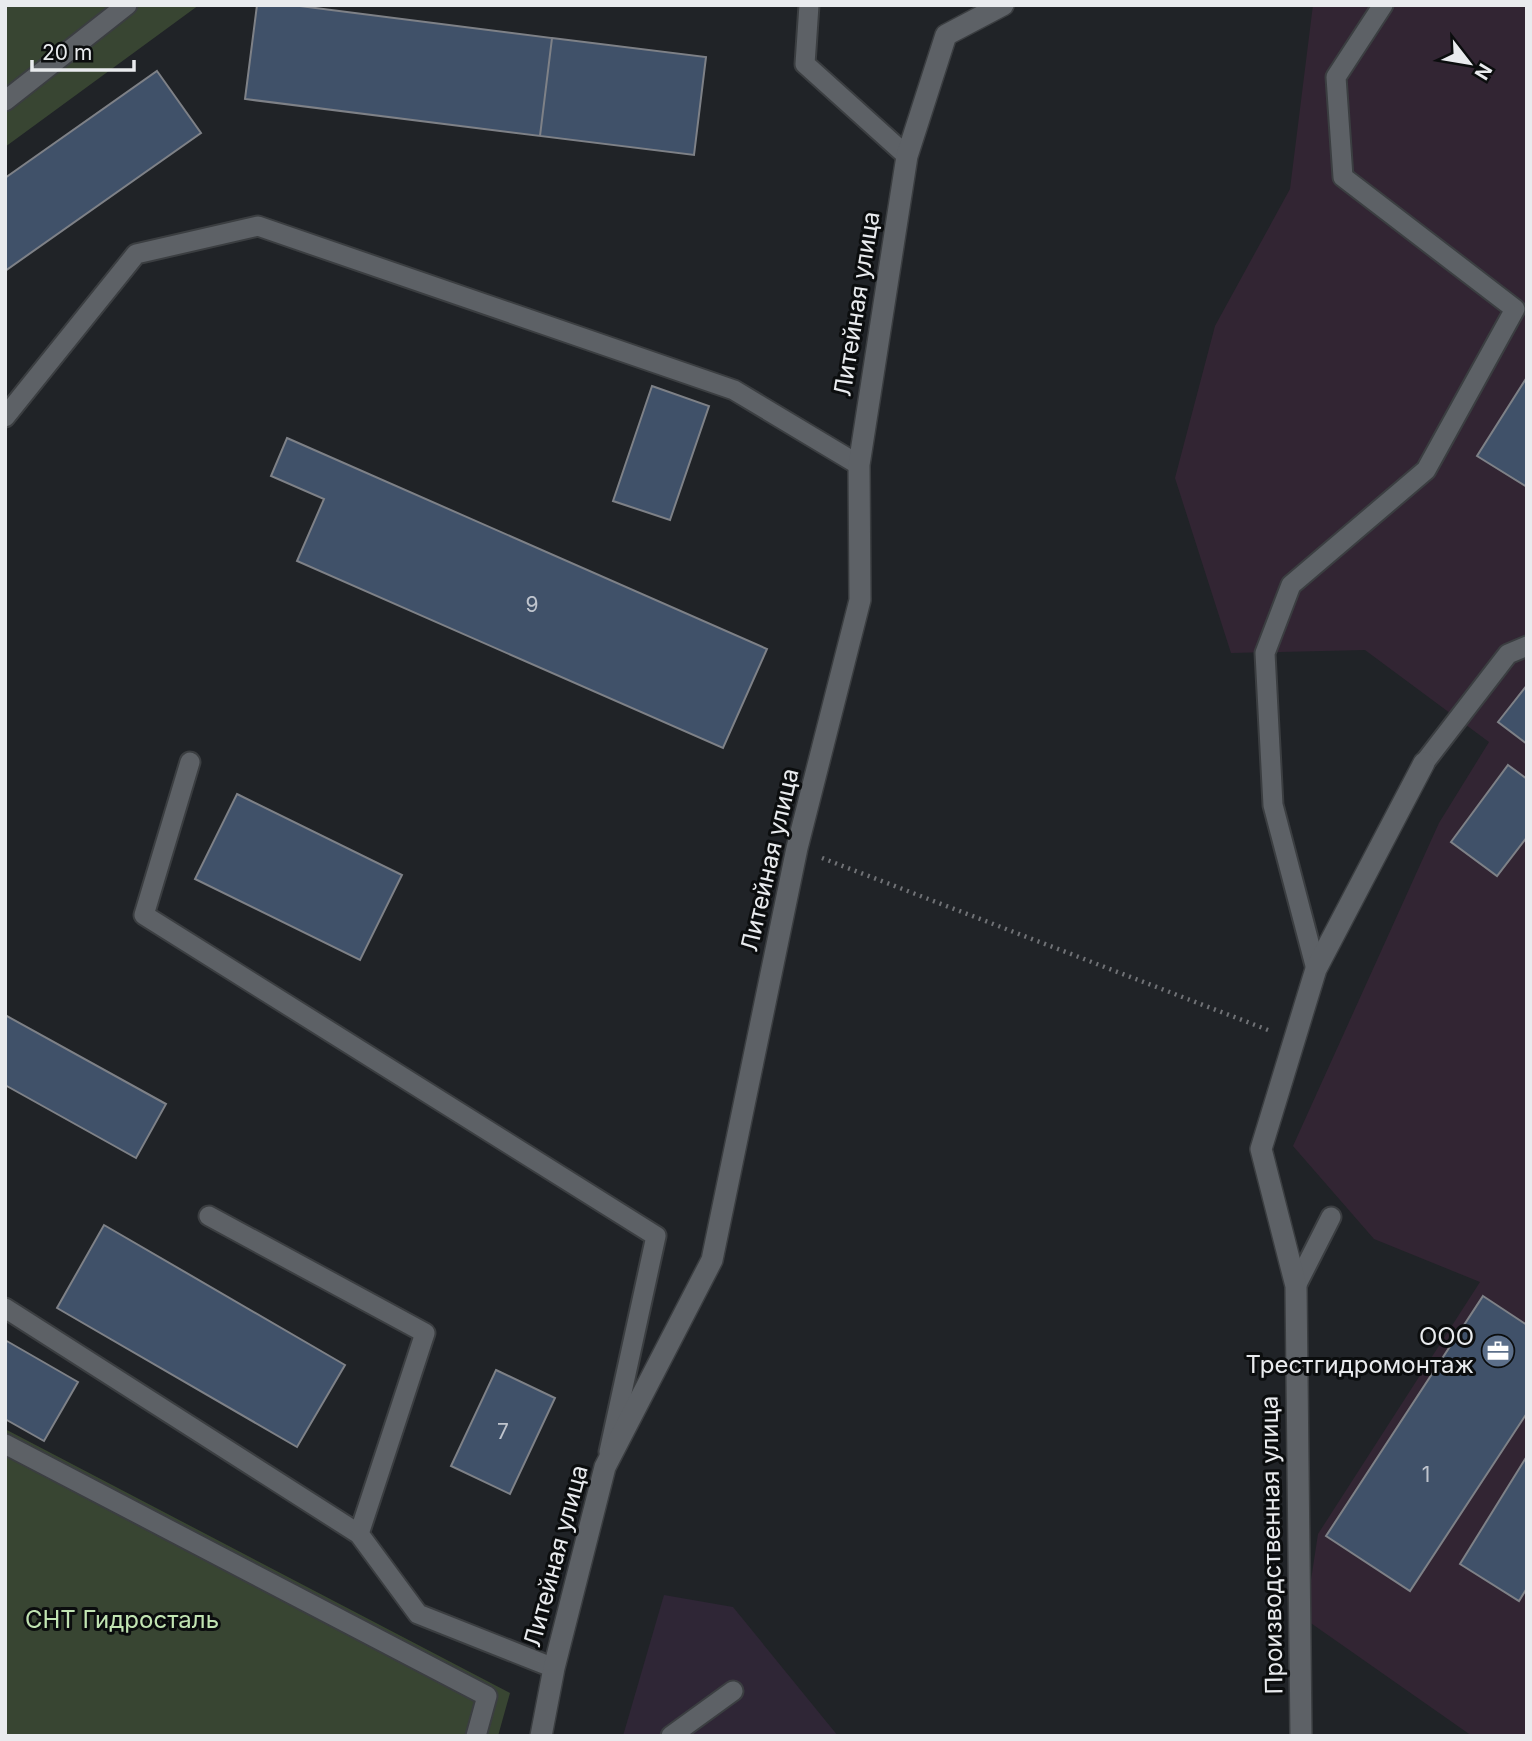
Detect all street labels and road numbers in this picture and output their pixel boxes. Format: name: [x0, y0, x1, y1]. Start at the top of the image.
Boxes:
street label: Литейная улица: [828, 209, 885, 399]
street label: Литейная улица: [734, 766, 805, 954]
street label: Производственная улица: [1254, 1395, 1289, 1695]
street label: Литейная улица: [517, 1462, 594, 1650]

